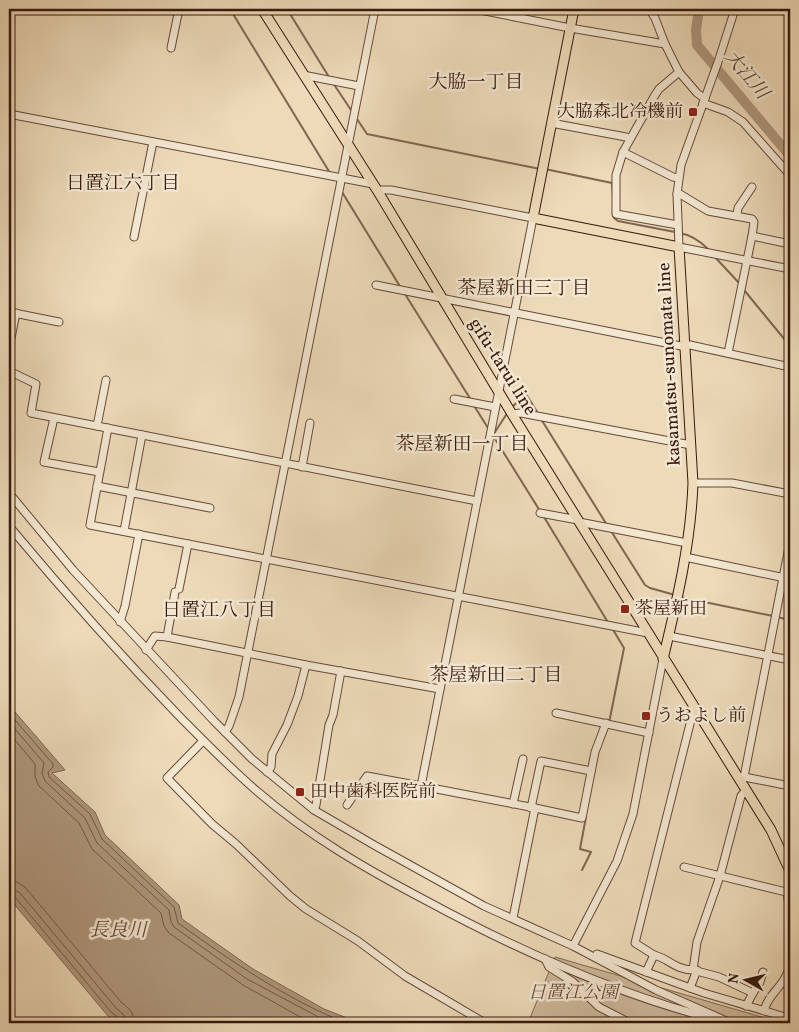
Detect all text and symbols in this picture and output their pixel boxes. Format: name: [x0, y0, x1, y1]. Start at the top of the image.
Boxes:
water label: 大江川: [718, 45, 776, 107]
district label: 大脇一丁目: [428, 70, 524, 96]
place label: 大脇森北冷機前: [557, 100, 683, 125]
marker: 大脇森北冷機前: [687, 106, 699, 118]
district label: 日置江六丁目: [66, 171, 180, 197]
street label: kasamatsu-sunomata line: [652, 262, 688, 466]
district label: 茶屋新田三丁目: [457, 276, 591, 302]
street label: gifu-tarui line: [462, 314, 542, 420]
district label: 茶屋新田一丁目: [395, 432, 529, 458]
place label: 茶屋新田: [635, 597, 707, 622]
district label: 日置江八丁目: [162, 598, 276, 624]
marker: 茶屋新田: [619, 603, 631, 615]
district label: 茶屋新田二丁目: [429, 663, 563, 689]
place label: うおよし前: [656, 704, 746, 729]
marker: うおよし前: [640, 710, 652, 722]
place label: 田中歯科医院前: [310, 780, 436, 805]
marker: 田中歯科医院前: [294, 786, 306, 798]
water label: 長良川: [89, 918, 148, 944]
north arrow: [722, 954, 772, 1004]
text: N: [724, 972, 745, 985]
park label: 日置江公園: [528, 981, 621, 1006]

